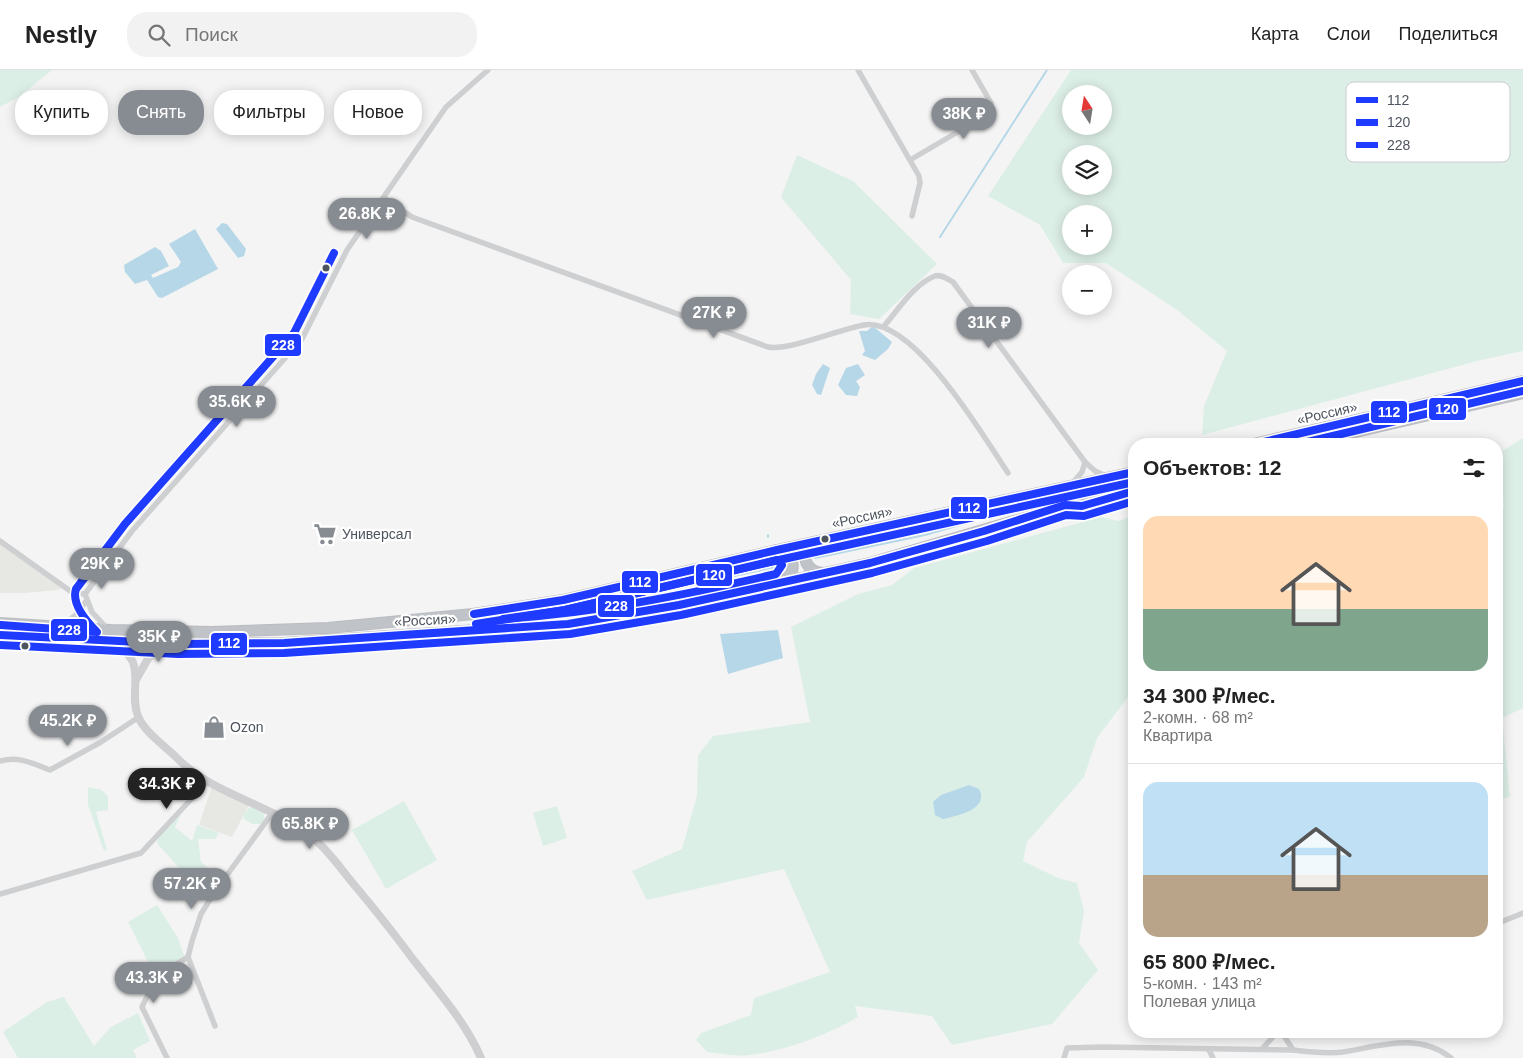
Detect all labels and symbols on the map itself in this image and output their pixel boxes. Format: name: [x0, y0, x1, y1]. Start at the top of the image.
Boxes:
legend: [1346, 82, 1510, 162]
north arrow: [1062, 85, 1112, 135]
text: 112: [1387, 92, 1410, 108]
pin: 38K ₽: [929, 98, 999, 140]
text: 120: [1387, 114, 1411, 130]
text: 228: [1387, 137, 1411, 153]
pin: 26.8K ₽: [321, 198, 413, 240]
unlabelled marker: [321, 263, 331, 273]
pin: 27K ₽: [679, 296, 749, 339]
pin: 31K ₽: [954, 306, 1024, 349]
line badge: 228: [264, 333, 302, 357]
text: 228: [271, 337, 295, 353]
pin: 35.6K ₽: [191, 386, 283, 428]
line badge: 120: [1428, 397, 1467, 421]
street label: «Россия»: [1295, 398, 1359, 428]
line badge: 112: [1370, 400, 1408, 424]
text: 120: [1435, 401, 1459, 417]
text: 112: [1378, 404, 1401, 420]
line badge: 112: [950, 496, 988, 520]
text: 112: [958, 500, 981, 516]
street label: «Россия»: [830, 503, 894, 531]
supermarket icon: Универсал: [312, 521, 338, 547]
place label: Универсал: [342, 526, 412, 542]
unlabelled marker: [820, 534, 830, 544]
pin: 29K ₽: [67, 548, 137, 590]
line badge: 120: [695, 563, 733, 587]
text: 120: [702, 567, 726, 583]
line badge: 112: [621, 570, 659, 594]
text: 112: [629, 574, 652, 590]
line badge: 228: [597, 594, 635, 618]
text: 228: [604, 598, 628, 614]
street label: «Россия»: [394, 610, 456, 630]
line badge: 228: [50, 618, 88, 642]
pin: 35K ₽: [124, 620, 194, 663]
text: 228: [57, 622, 81, 638]
line badge: 112: [210, 632, 248, 656]
text: 112: [218, 635, 241, 651]
unlabelled marker: [20, 641, 30, 651]
pin: 45.2K ₽: [22, 704, 114, 747]
shop icon: Ozon: [201, 714, 227, 740]
place label: Ozon: [230, 719, 263, 735]
pin: 34.3K ₽: [121, 768, 213, 810]
pin: 65.8K ₽: [264, 808, 356, 850]
pin: 57.2K ₽: [146, 868, 238, 910]
pin: 43.3K ₽: [108, 962, 200, 1004]

